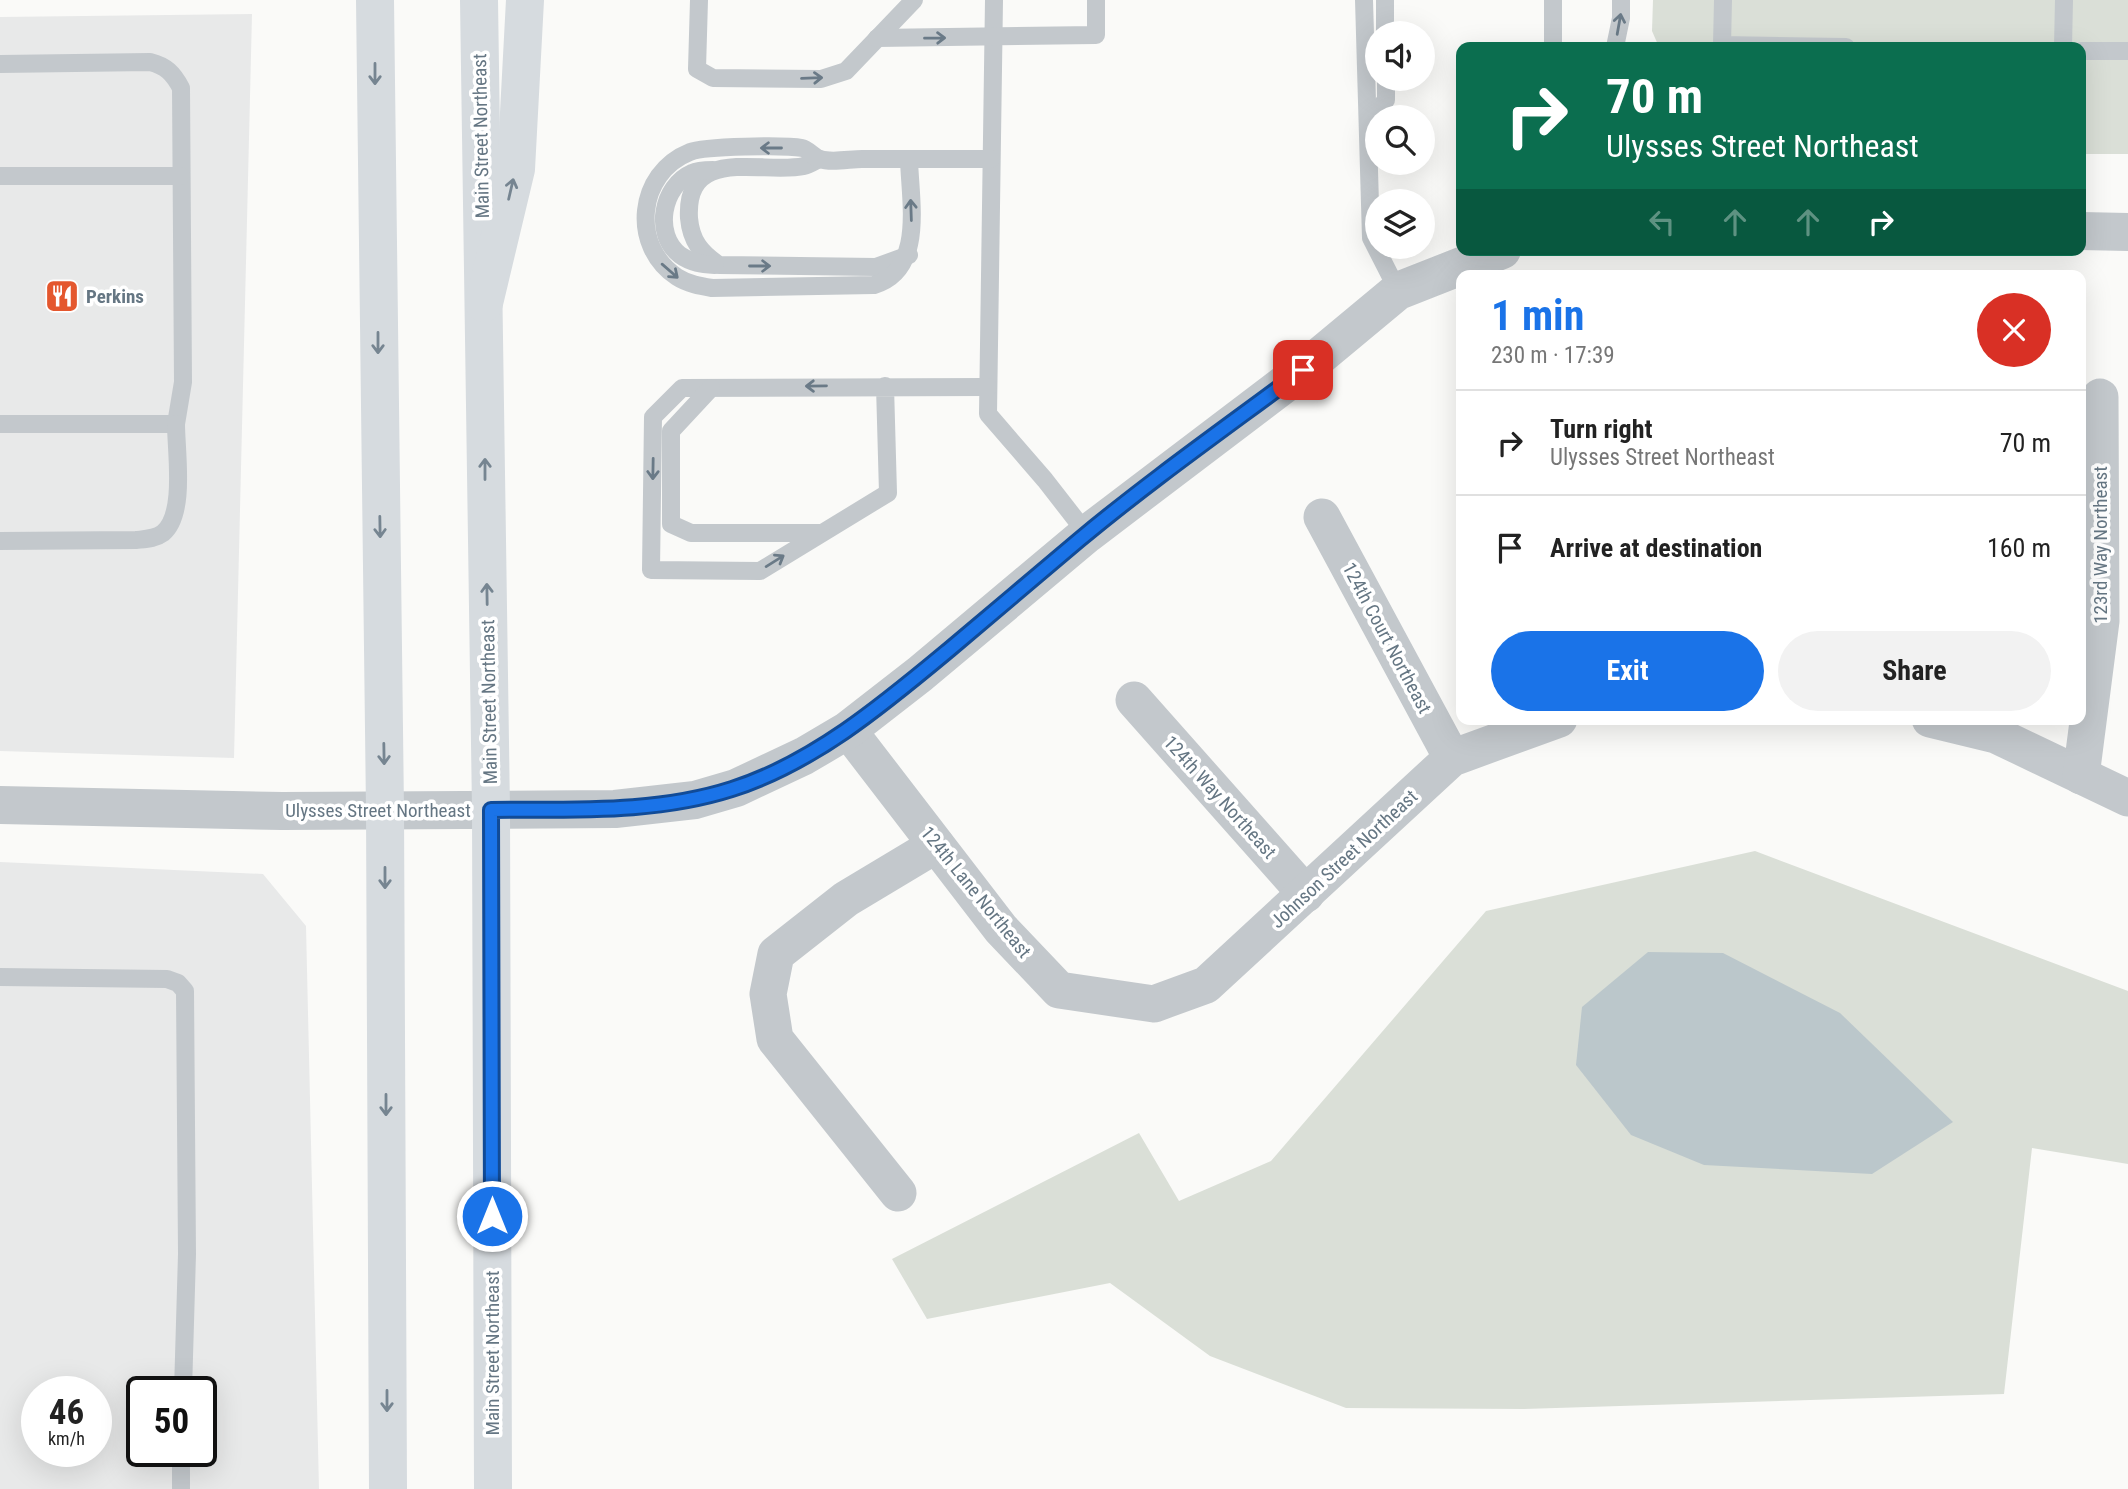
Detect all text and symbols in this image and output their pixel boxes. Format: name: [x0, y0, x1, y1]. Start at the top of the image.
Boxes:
one-way arrow: [1613, 13, 1626, 36]
map controls: [1365, 21, 1435, 259]
button: sound: [1365, 21, 1435, 91]
one-way arrow: [923, 31, 946, 44]
street label: Main Street Northeast: [468, 53, 494, 219]
one-way arrow: [368, 63, 382, 86]
text: 70 m: [1606, 68, 1703, 125]
icon: right: [1491, 70, 1582, 161]
one-way arrow: [801, 71, 824, 84]
button: search: [1365, 105, 1435, 175]
text: Ulysses Street Northeast: [1606, 127, 1919, 165]
one-way arrow: [760, 141, 783, 155]
one-way arrow: [505, 178, 518, 201]
button: layers: [1365, 189, 1435, 259]
one-way arrow: [904, 199, 917, 222]
icon: left: [1643, 203, 1681, 241]
icon: ahead: [1716, 203, 1754, 241]
icon: ahead: [1789, 203, 1827, 241]
icon: right: [1862, 203, 1900, 241]
one-way arrow: [748, 259, 771, 273]
one-way arrow: [661, 263, 679, 279]
restaurant icon: Perkins: [43, 277, 81, 315]
place label: Perkins: [86, 285, 144, 308]
text: 1 min: [1491, 291, 1584, 340]
button: close: [1977, 293, 2051, 367]
one-way arrow: [371, 331, 385, 354]
pin: [1273, 340, 1333, 400]
text: 230 m · 17:39: [1491, 342, 1615, 369]
icon: arrive: [1284, 351, 1322, 389]
one-way arrow: [805, 380, 828, 393]
text: Turn right: [1550, 414, 1652, 444]
icon: right: [1491, 424, 1529, 462]
text: 70 m: [2000, 428, 2051, 458]
text: Ulysses Street Northeast: [1550, 444, 1775, 471]
one-way arrow: [478, 457, 492, 480]
one-way arrow: [646, 458, 660, 481]
street label: 123rd Way Northeast: [2089, 466, 2112, 624]
one-way arrow: [373, 515, 387, 538]
icon: arrive: [1491, 529, 1529, 567]
text: Arrive at destination: [1550, 533, 1762, 563]
text: 160 m: [1987, 533, 2051, 563]
one-way arrow: [765, 554, 785, 568]
street label: 124th Court Northeast: [1337, 559, 1437, 717]
one-way arrow: [480, 583, 494, 606]
street label: Main Street Northeast: [476, 619, 502, 785]
button: Exit: [1491, 631, 1764, 711]
button: Share: [1778, 631, 2051, 711]
street label: 124th Way Northeast: [1159, 731, 1281, 863]
one-way arrow: [377, 742, 391, 765]
street label: Johnson Street Northeast: [1266, 785, 1422, 933]
street label: Ulysses Street Northeast: [285, 799, 471, 822]
street label: 124th Lane Northeast: [916, 822, 1036, 962]
one-way arrow: [378, 867, 392, 890]
one-way arrow: [379, 1094, 393, 1117]
position arrow: [455, 1179, 529, 1253]
street label: Main Street Northeast: [481, 1271, 504, 1435]
speed limit sign: 50: [126, 1376, 217, 1467]
one-way arrow: [380, 1389, 394, 1412]
text: 46: [49, 1392, 84, 1433]
text: km/h: [48, 1428, 85, 1449]

